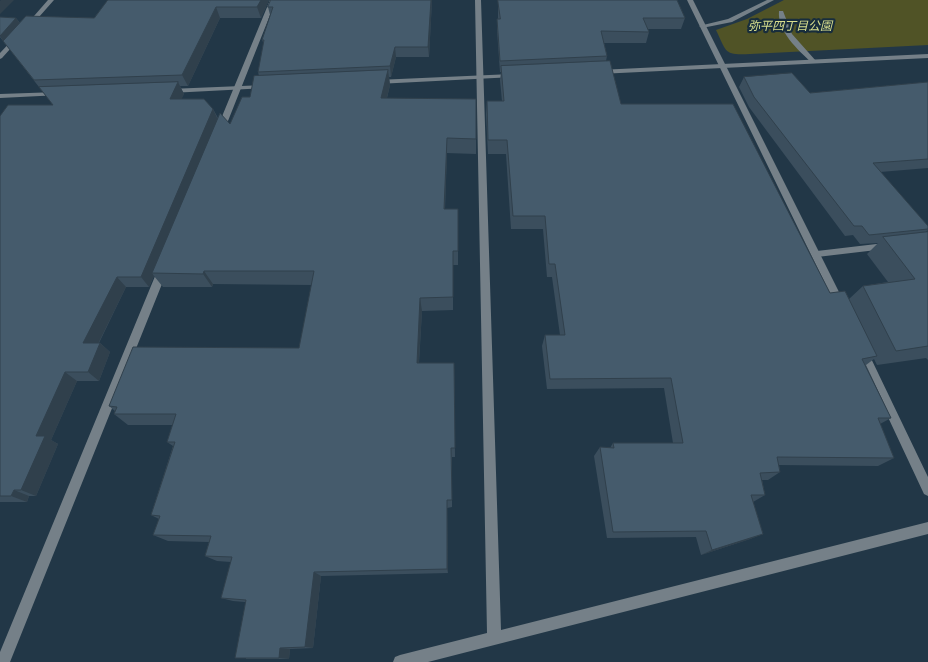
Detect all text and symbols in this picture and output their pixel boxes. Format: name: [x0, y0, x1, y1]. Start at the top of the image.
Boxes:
park label: 弥平四丁目公園: [748, 19, 832, 33]

